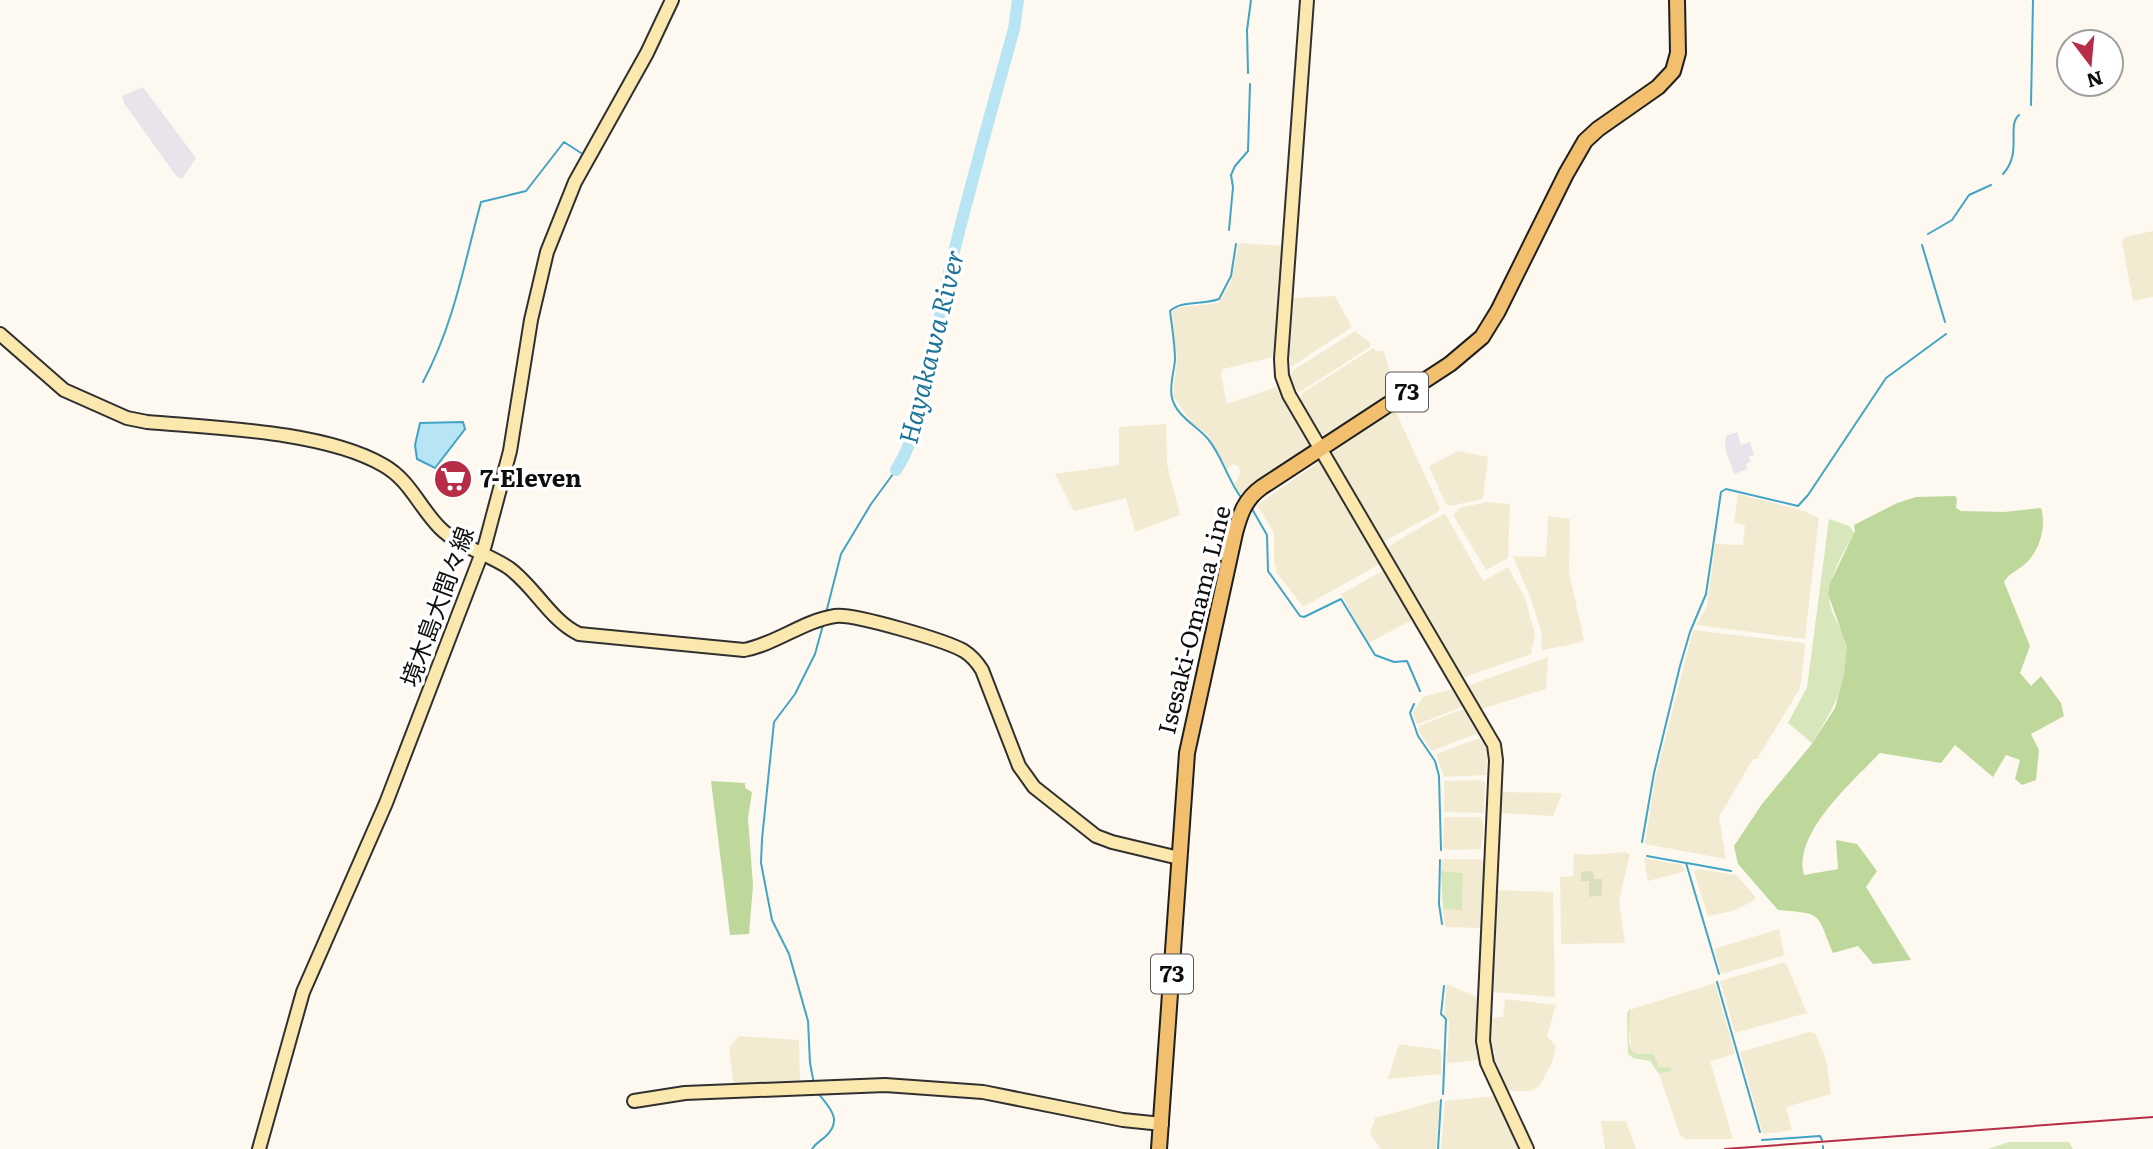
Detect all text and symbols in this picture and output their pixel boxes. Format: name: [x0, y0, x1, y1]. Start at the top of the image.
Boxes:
north arrow: [2055, 28, 2125, 98]
text: N: [2083, 65, 2106, 96]
water label: Hayakawa River: [887, 245, 973, 447]
road number: 73: [1386, 372, 1428, 412]
supermarket icon: 7-Eleven: [432, 458, 474, 500]
place label: 7-Eleven: [480, 459, 582, 494]
street label: Isesaki-Omama Line: [1147, 501, 1238, 737]
street label: 境木島大間々線: [390, 521, 481, 691]
road number: 73: [1151, 954, 1193, 993]

